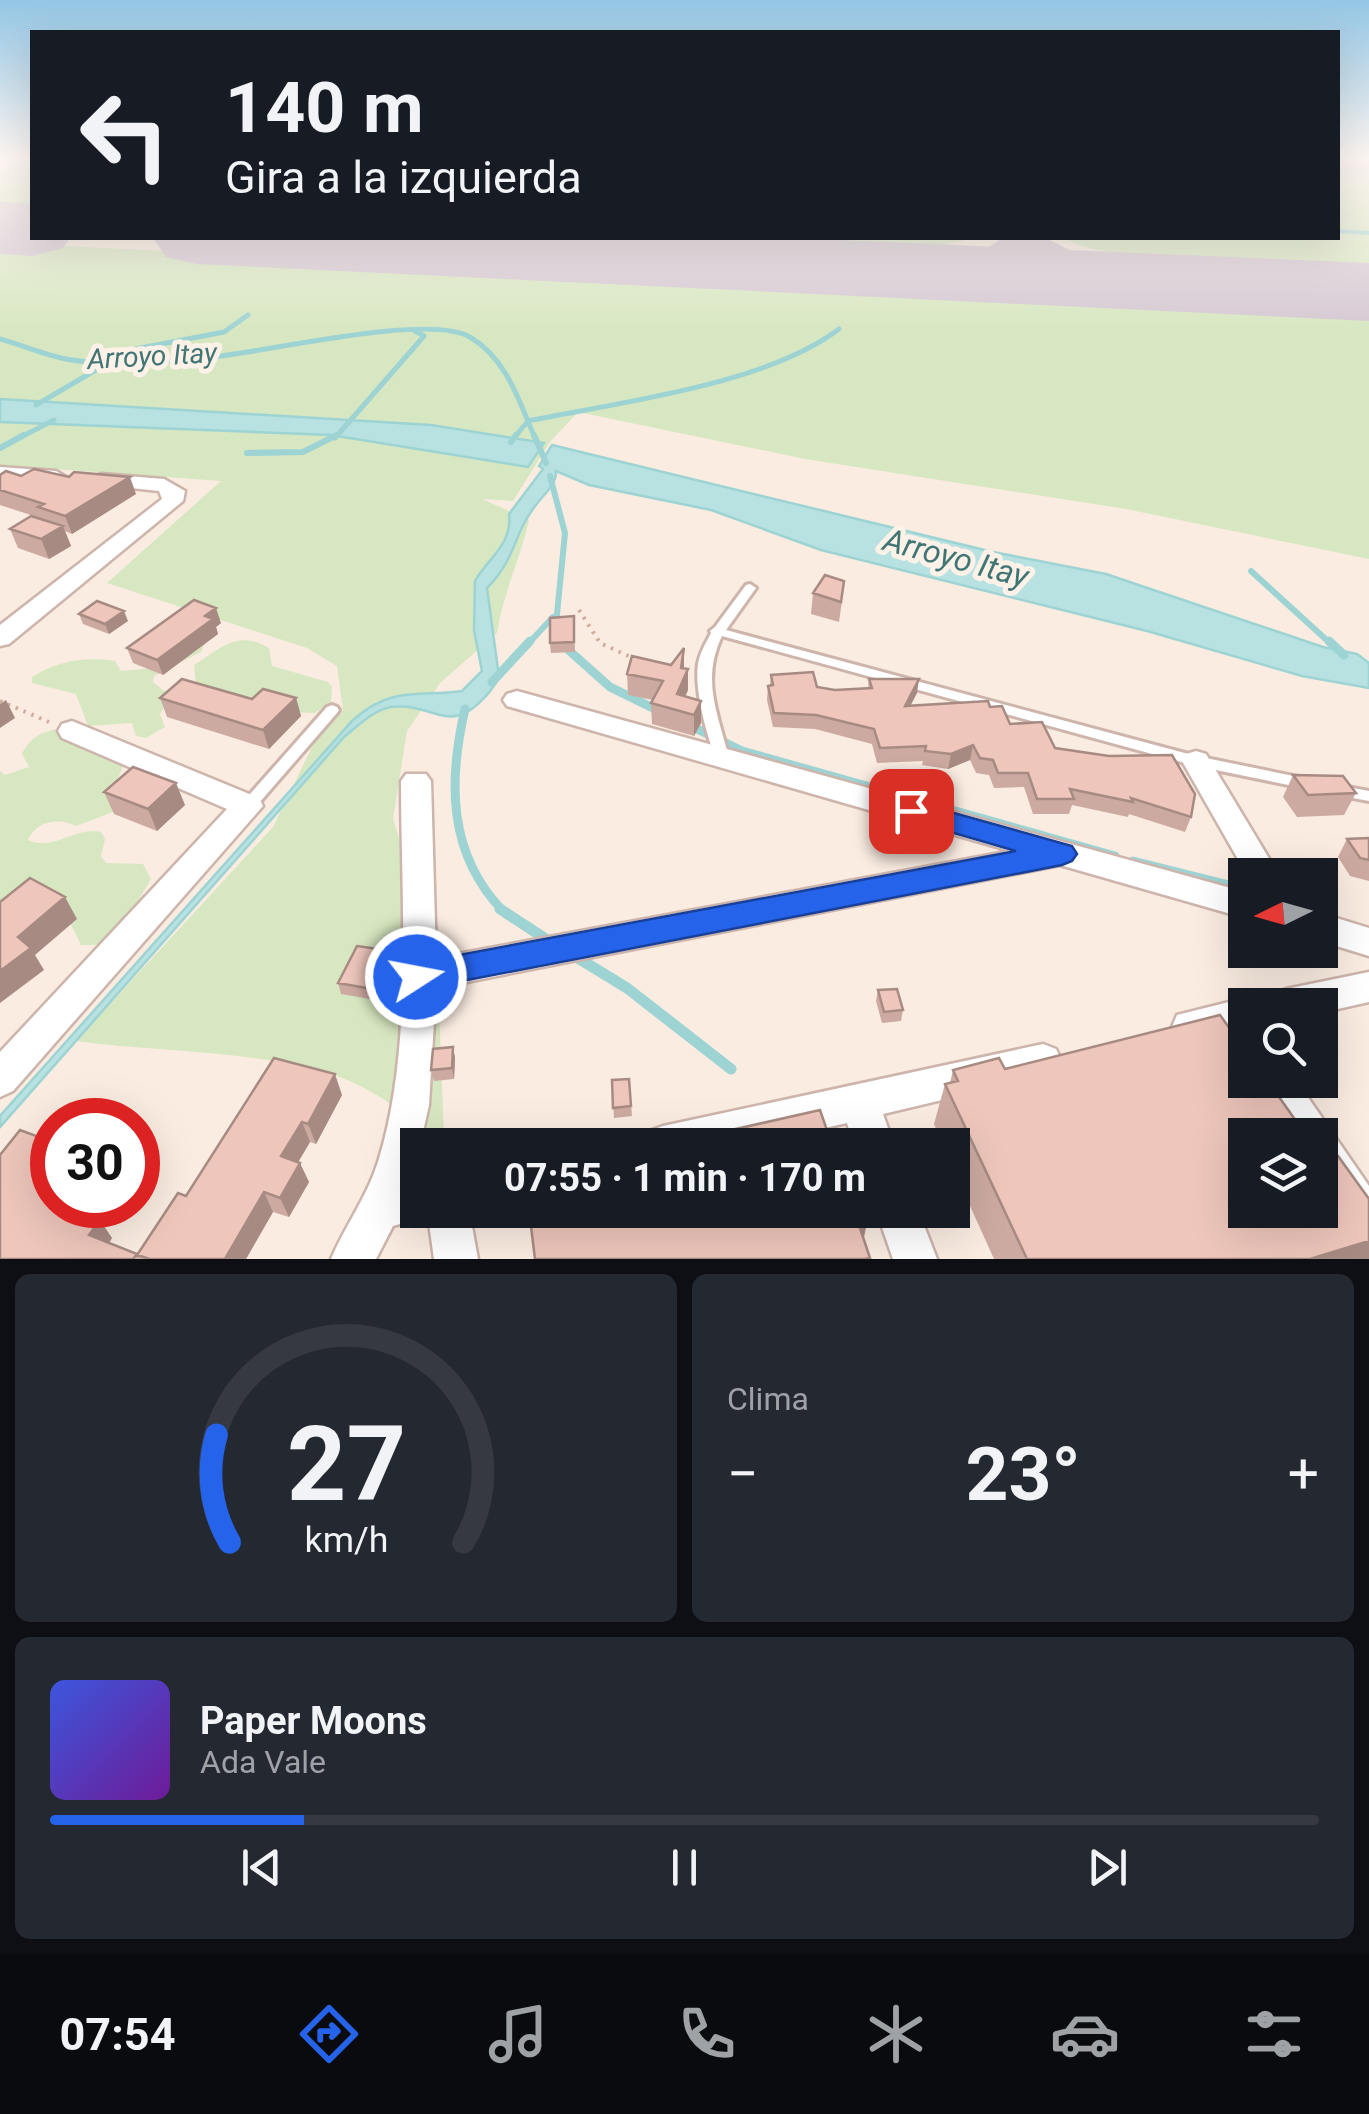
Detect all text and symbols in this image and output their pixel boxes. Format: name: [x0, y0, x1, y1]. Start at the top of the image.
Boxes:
text: 140 m: [225, 67, 424, 149]
icon: left: [60, 70, 190, 200]
text: Gira a la izquierda: [225, 151, 582, 204]
water label: Arroyo Itay: [84, 336, 219, 376]
water label: Arroyo Itay: [877, 520, 1034, 596]
pin: [869, 769, 954, 854]
icon: arrive: [884, 784, 939, 839]
north arrow: [1228, 858, 1338, 968]
map controls: [1228, 858, 1338, 1228]
position arrow: [364, 925, 468, 1029]
button: search: [1228, 988, 1338, 1098]
speed limit sign: 30: [30, 1098, 160, 1228]
button: layers: [1228, 1118, 1338, 1228]
text: 07:55 · 1 min · 170 m: [504, 1156, 866, 1200]
text: Clima: [727, 1380, 809, 1418]
text: 27: [286, 1404, 406, 1525]
text: 23°: [965, 1430, 1081, 1518]
text: −: [727, 1442, 758, 1506]
text: +: [1288, 1442, 1319, 1506]
text: km/h: [304, 1519, 388, 1561]
text: Paper Moons: [200, 1699, 427, 1743]
text: Ada Vale: [200, 1743, 326, 1781]
icon: previous: [234, 1840, 289, 1895]
icon: pause: [657, 1840, 712, 1895]
icon: next: [1080, 1840, 1135, 1895]
icon: directions: [294, 1999, 364, 2069]
icon: music: [483, 1999, 553, 2069]
icon: phone: [672, 1999, 742, 2069]
icon: climate: [861, 1999, 931, 2069]
icon: car: [1050, 1999, 1120, 2069]
icon: filters: [1239, 1999, 1309, 2069]
text: 07:54: [60, 2008, 175, 2061]

